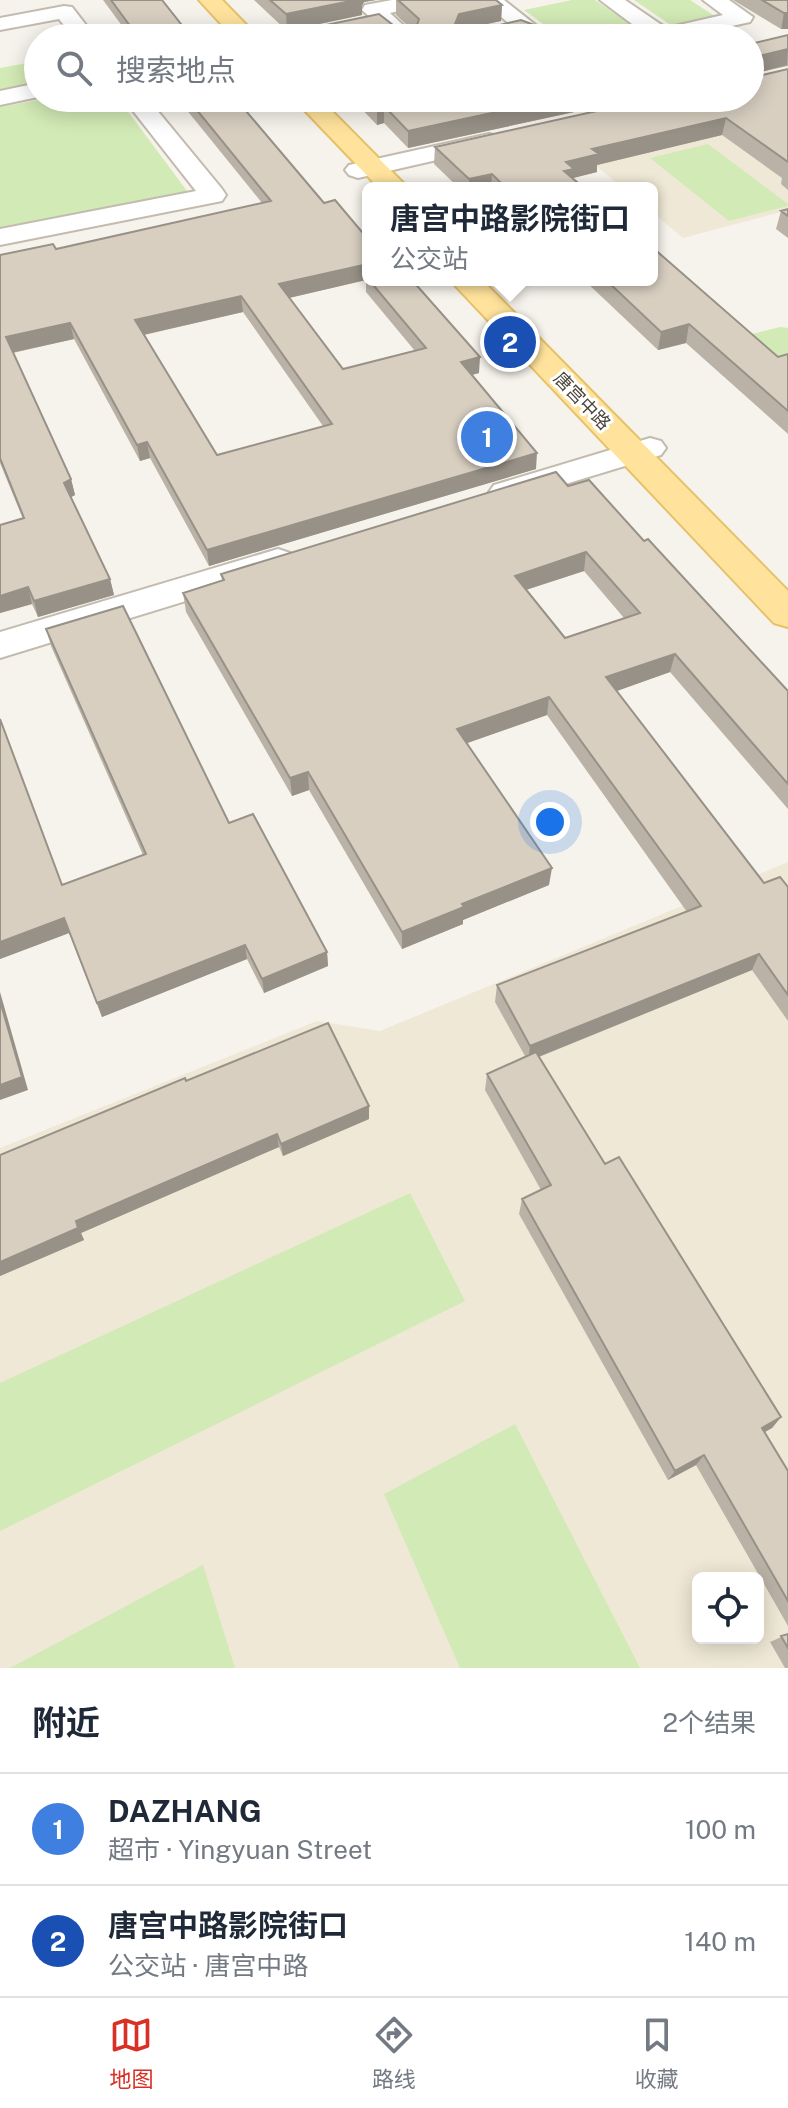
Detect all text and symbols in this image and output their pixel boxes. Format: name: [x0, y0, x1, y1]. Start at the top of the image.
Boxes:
search box: [24, 24, 764, 112]
icon: search: [52, 46, 96, 90]
text: 搜索地点: [116, 52, 236, 88]
popup: [362, 182, 658, 286]
text: 唐宫中路影院街口: [390, 200, 630, 236]
text: 公交站: [390, 243, 468, 274]
pin: 2: [484, 312, 536, 372]
street label: 唐宫中路: [550, 367, 615, 434]
pin: 1: [461, 407, 513, 467]
your location: [530, 802, 570, 842]
map controls: [692, 1572, 764, 1644]
button: locate: [692, 1572, 764, 1644]
text: 附近: [32, 1703, 100, 1743]
text: 2个结果: [663, 1707, 756, 1738]
text: DAZHANG: [108, 1793, 262, 1829]
text: 1: [52, 1814, 64, 1845]
text: 100 m: [685, 1814, 756, 1845]
text: 超市 · Yingyuan Street: [108, 1834, 372, 1865]
text: 唐宫中路影院街口: [108, 1907, 348, 1943]
text: 2: [50, 1926, 66, 1957]
text: 140 m: [684, 1926, 756, 1957]
text: 公交站 · 唐宫中路: [108, 1950, 308, 1981]
tab: 地图: [109, 2013, 153, 2093]
tab: 路线: [372, 2013, 416, 2093]
tab: 收藏: [635, 2013, 679, 2093]

